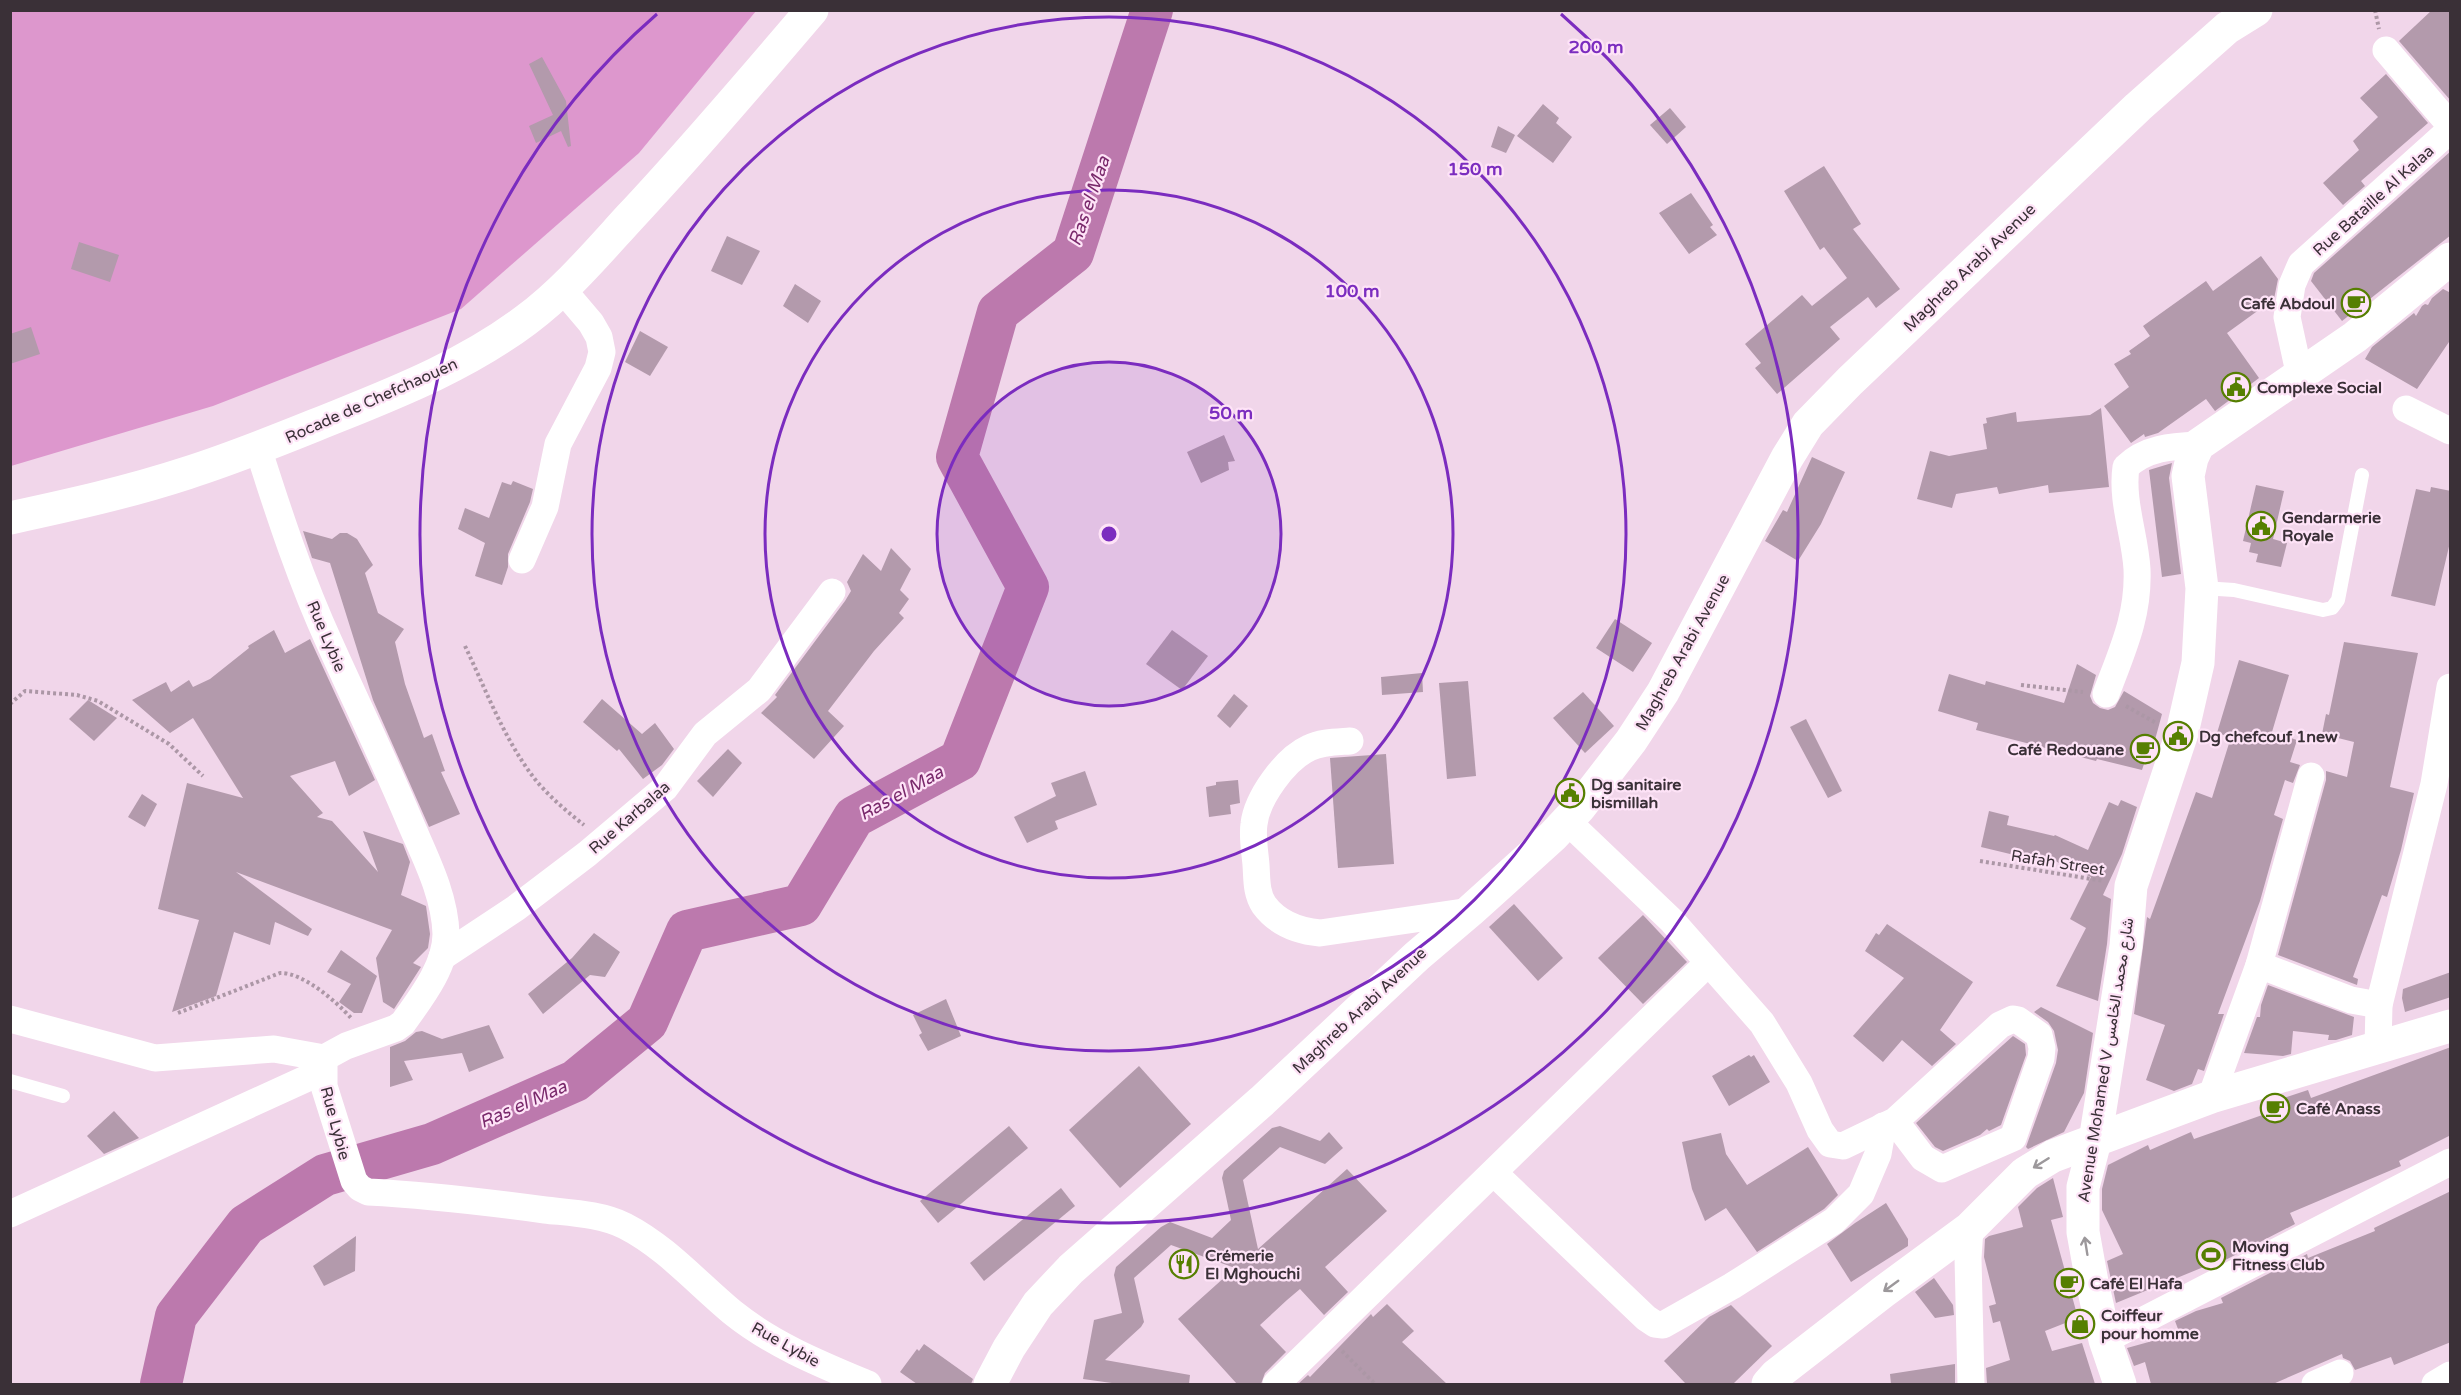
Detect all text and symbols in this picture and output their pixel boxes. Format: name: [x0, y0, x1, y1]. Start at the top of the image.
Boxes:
text: 200 m: [1568, 36, 1624, 58]
street label: Rue Bataille Al Kalaa: [2309, 141, 2438, 260]
water label: Ras el Maa: [1063, 153, 1115, 249]
text: 150 m: [1447, 158, 1503, 180]
street label: Maghreb Arabi Avenue: [1899, 199, 2040, 336]
text: 100 m: [1324, 280, 1380, 302]
cafe icon: Café Abdoul: [2340, 287, 2372, 319]
place label: Café Abdoul: [2241, 294, 2335, 314]
street label: Rocade de Chefchaouen: [282, 354, 461, 448]
public building icon: Complexe Social: [2220, 371, 2252, 403]
place label: Complexe Social: [2257, 378, 2382, 398]
text: 50 m: [1209, 402, 1253, 424]
place label: Gendarmerie Royale: [2282, 508, 2381, 546]
public building icon: Gendarmerie Royale: [2245, 510, 2277, 542]
centre of rings: [1099, 524, 1119, 544]
street label: Maghreb Arabi Avenue: [1631, 571, 1734, 734]
street label: Rue Lybie: [302, 598, 350, 675]
public building icon: Dg chefcouf 1new: [2162, 720, 2194, 752]
place label: Dg chefcouf 1new: [2199, 727, 2338, 747]
cafe icon: Café Redouane: [2129, 733, 2161, 765]
place label: Café Redouane: [2007, 740, 2124, 760]
water label: Ras el Maa: [855, 760, 948, 825]
place label: Dg sanitaire bismillah: [1591, 775, 1681, 813]
street label: Rue Karbalaa: [585, 777, 674, 859]
public building icon: Dg sanitaire bismillah: [1554, 777, 1586, 809]
street label: Rafah Street: [2010, 846, 2106, 880]
street label: Avenue Mohamed V شارع محمد الخامس: [2074, 916, 2139, 1204]
street label: Maghreb Arabi Avenue: [1289, 943, 1431, 1078]
water label: Ras el Maa: [476, 1075, 571, 1133]
street label: Rue Lybie: [316, 1084, 354, 1162]
cafe icon: Café Anass: [2259, 1092, 2291, 1124]
place label: Café Anass: [2296, 1099, 2381, 1119]
one-way arrow: [2033, 1158, 2050, 1170]
one-way arrow: [2080, 1237, 2091, 1257]
place label: Moving Fitness Club: [2232, 1237, 2325, 1275]
sports icon: Moving Fitness Club: [2195, 1239, 2227, 1271]
place label: Crémerie El Mghouchi: [1205, 1246, 1300, 1284]
restaurant icon: Crémerie El Mghouchi: [1168, 1248, 1200, 1280]
cafe icon: Café El Hafa: [2053, 1267, 2085, 1299]
place label: Café El Hafa: [2090, 1274, 2183, 1294]
one-way arrow: [1883, 1280, 1899, 1292]
place label: Coiffeur pour homme: [2101, 1306, 2199, 1344]
shop icon: Coiffeur pour homme: [2064, 1308, 2096, 1340]
street label: Rue Lybie: [748, 1318, 823, 1372]

